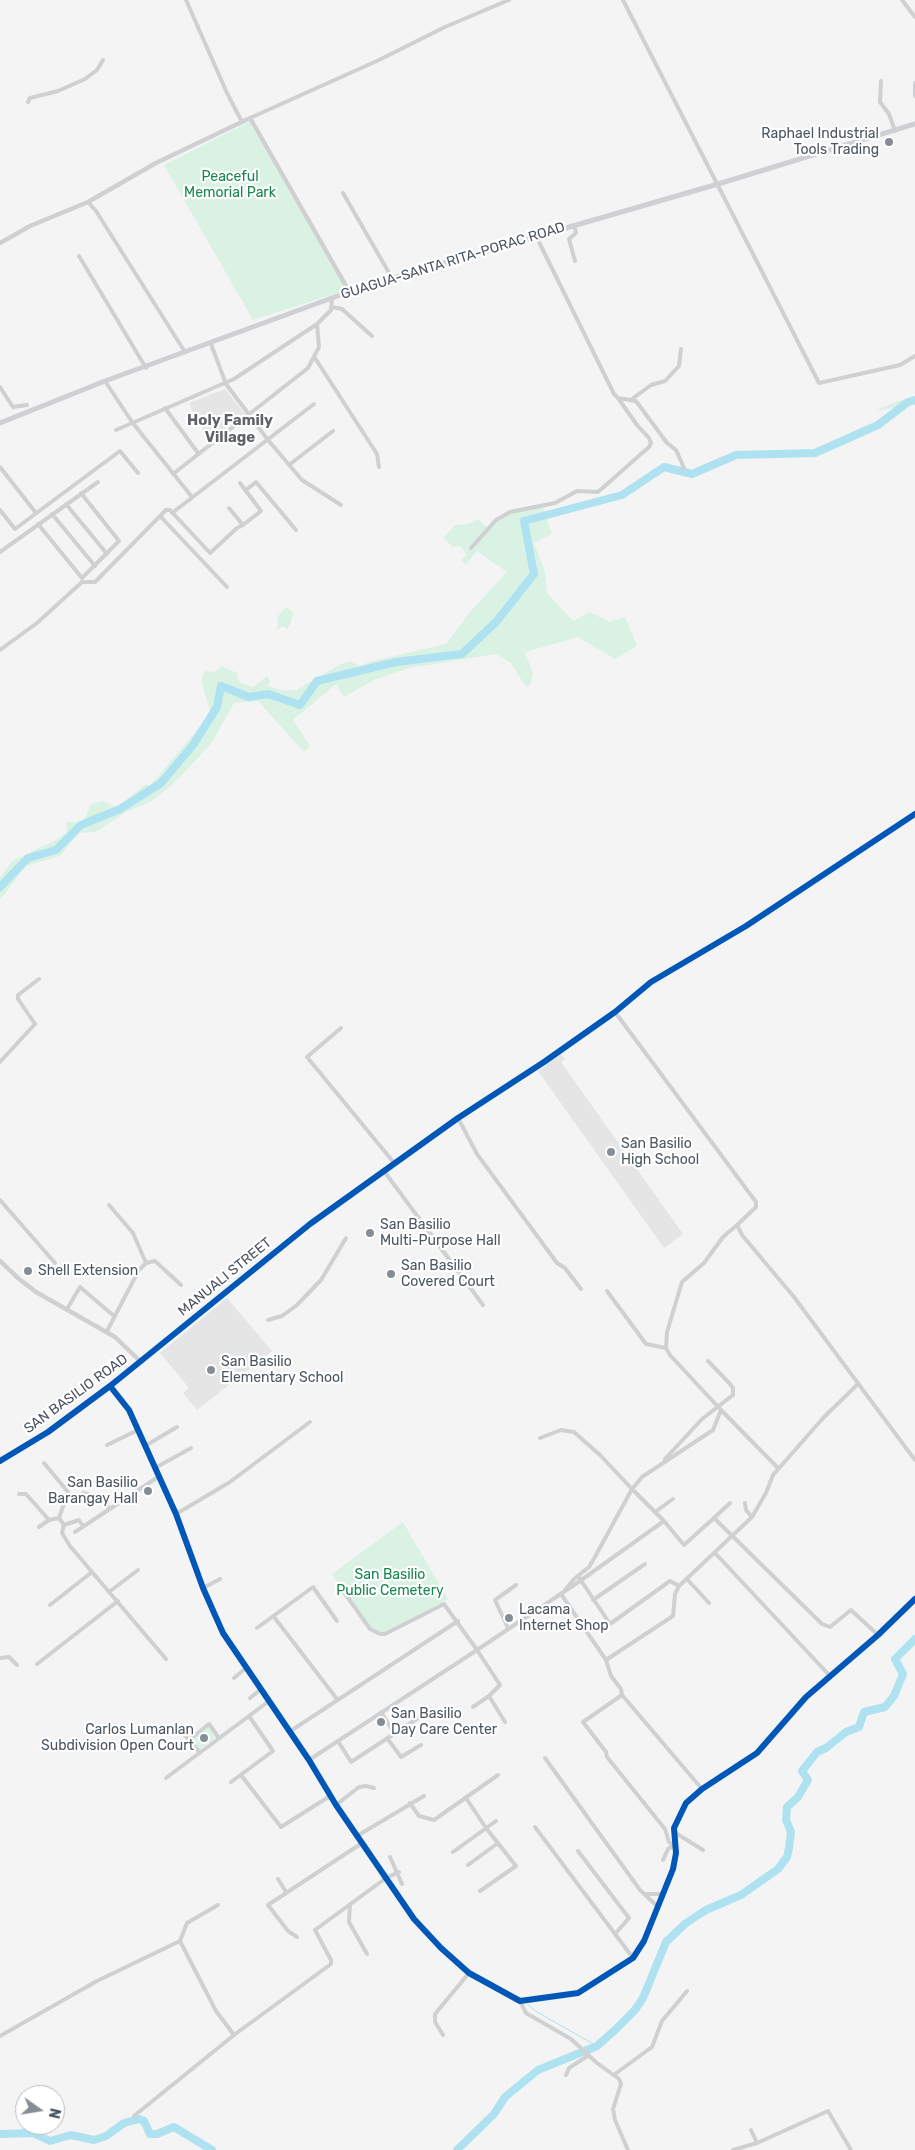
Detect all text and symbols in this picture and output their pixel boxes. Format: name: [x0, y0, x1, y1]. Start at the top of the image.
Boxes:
place label: Raphael Industrial Tools Trading: [761, 126, 879, 158]
marker: Raphael Industrial Tools Trading: [883, 136, 895, 148]
park label: Peaceful Memorial Park: [184, 169, 276, 202]
street label: GUAGUA-SANTA RITA-PORAC ROAD: [339, 219, 567, 303]
district label: Holy Family Village: [187, 412, 273, 447]
place label: San Basilio High School: [621, 1136, 699, 1168]
marker: San Basilio High School: [605, 1146, 617, 1158]
place label: San Basilio Multi-Purpose Hall: [380, 1217, 501, 1250]
marker: San Basilio Multi-Purpose Hall: [364, 1227, 376, 1239]
street label: MANUALI STREET: [175, 1234, 275, 1320]
place label: San Basilio Covered Court: [401, 1258, 495, 1290]
place label: Shell Extension: [38, 1263, 138, 1279]
marker: Shell Extension: [22, 1265, 34, 1277]
marker: San Basilio Covered Court: [385, 1268, 397, 1280]
street label: SAN BASILIO ROAD: [21, 1351, 131, 1437]
place label: San Basilio Elementary School: [221, 1354, 344, 1386]
marker: San Basilio Elementary School: [205, 1364, 217, 1376]
place label: San Basilio Barangay Hall: [48, 1475, 138, 1508]
marker: San Basilio Barangay Hall: [142, 1485, 154, 1497]
park label: San Basilio Public Cemetery: [336, 1567, 444, 1600]
place label: Lacama Internet Shop: [519, 1602, 609, 1634]
marker: Lacama Internet Shop: [503, 1612, 515, 1624]
place label: San Basilio Day Care Center: [391, 1706, 497, 1738]
marker: San Basilio Day Care Center: [375, 1716, 387, 1728]
place label: Carlos Lumanlan Subdivision Open Court: [41, 1722, 194, 1754]
marker: Carlos Lumanlan Subdivision Open Court: [198, 1732, 210, 1744]
north arrow: [15, 2085, 65, 2135]
text: N: [45, 2106, 64, 2120]

